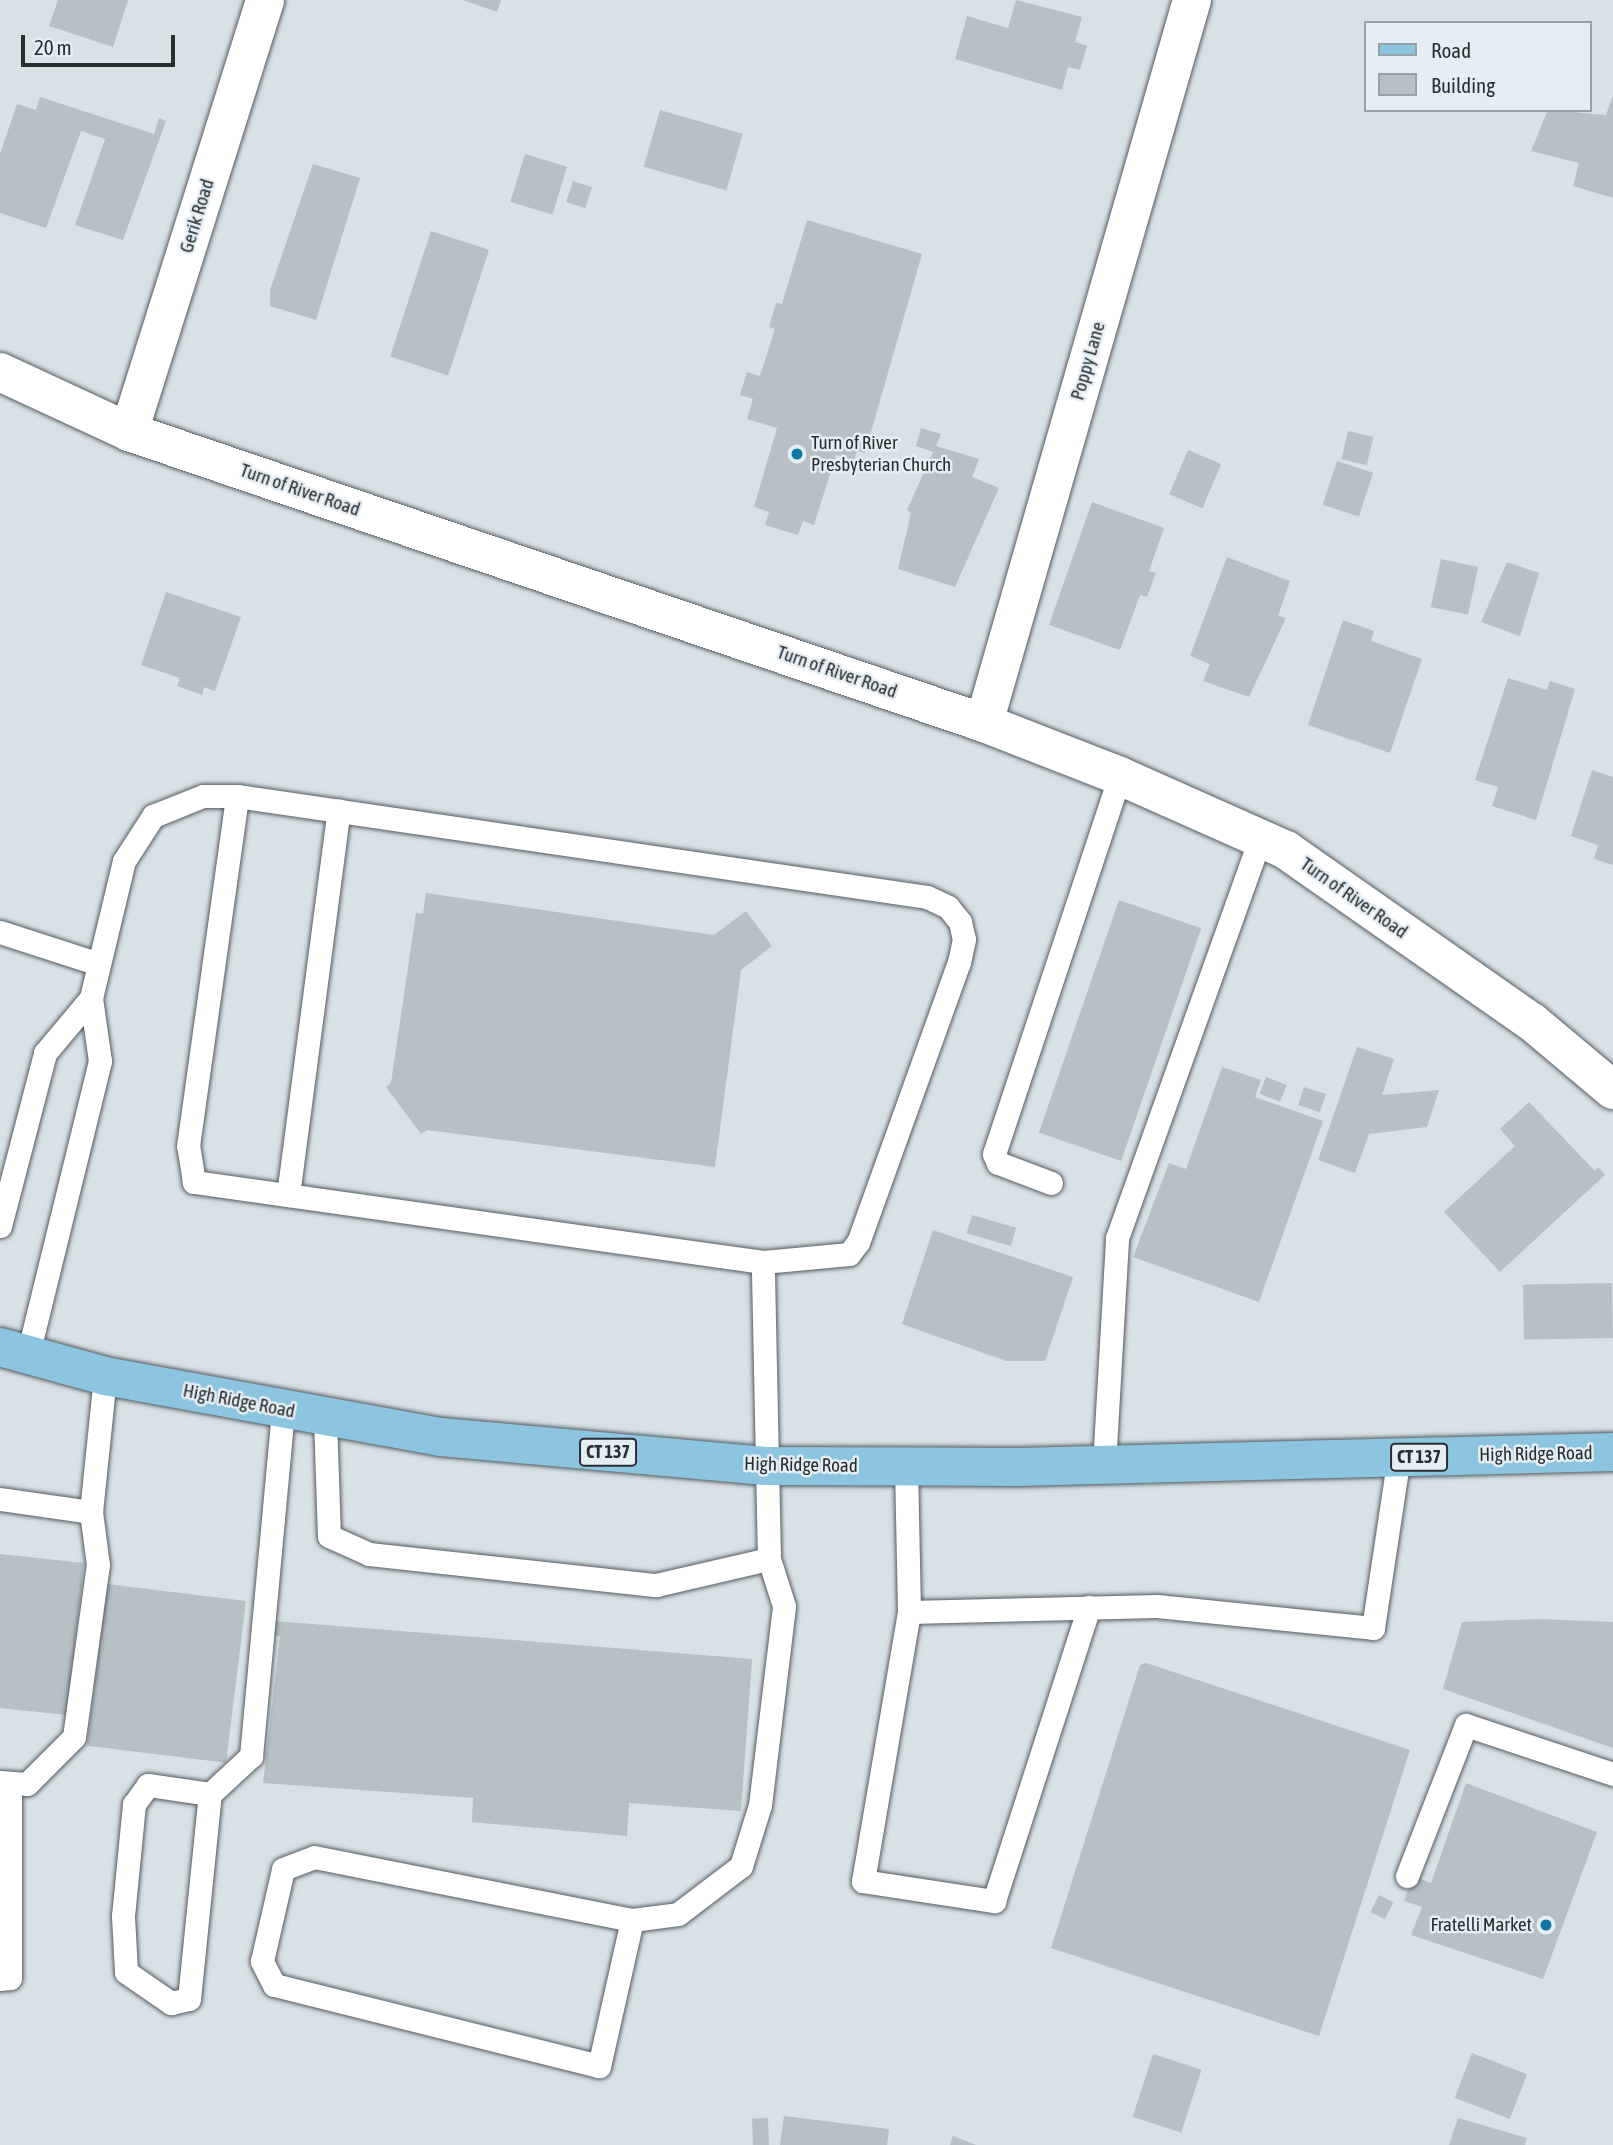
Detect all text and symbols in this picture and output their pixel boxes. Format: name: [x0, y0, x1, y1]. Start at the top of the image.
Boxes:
scale bar: [24, 21, 178, 65]
legend: [1364, 21, 1592, 112]
text: 20 m: [34, 35, 72, 59]
text: Road: [1431, 38, 1471, 62]
text: Building: [1431, 73, 1495, 97]
street label: Gerik Road: [175, 176, 219, 256]
street label: Poppy Lane: [1066, 319, 1110, 403]
place label: Turn of River Presbyterian Church: [811, 432, 951, 476]
marker: Turn of River Presbyterian Church: [789, 446, 805, 462]
street label: Turn of River Road: [237, 459, 363, 521]
street label: Turn of River Road: [774, 641, 900, 703]
street label: Turn of River Road: [1296, 853, 1412, 943]
street label: High Ridge Road: [181, 1379, 297, 1423]
road number: CT 137: [578, 1437, 638, 1466]
road number: CT 137: [1389, 1442, 1449, 1472]
street label: High Ridge Road: [1479, 1442, 1593, 1466]
street label: High Ridge Road: [744, 1453, 858, 1477]
place label: Fratelli Market: [1430, 1914, 1532, 1936]
marker: Fratelli Market: [1538, 1917, 1554, 1933]

